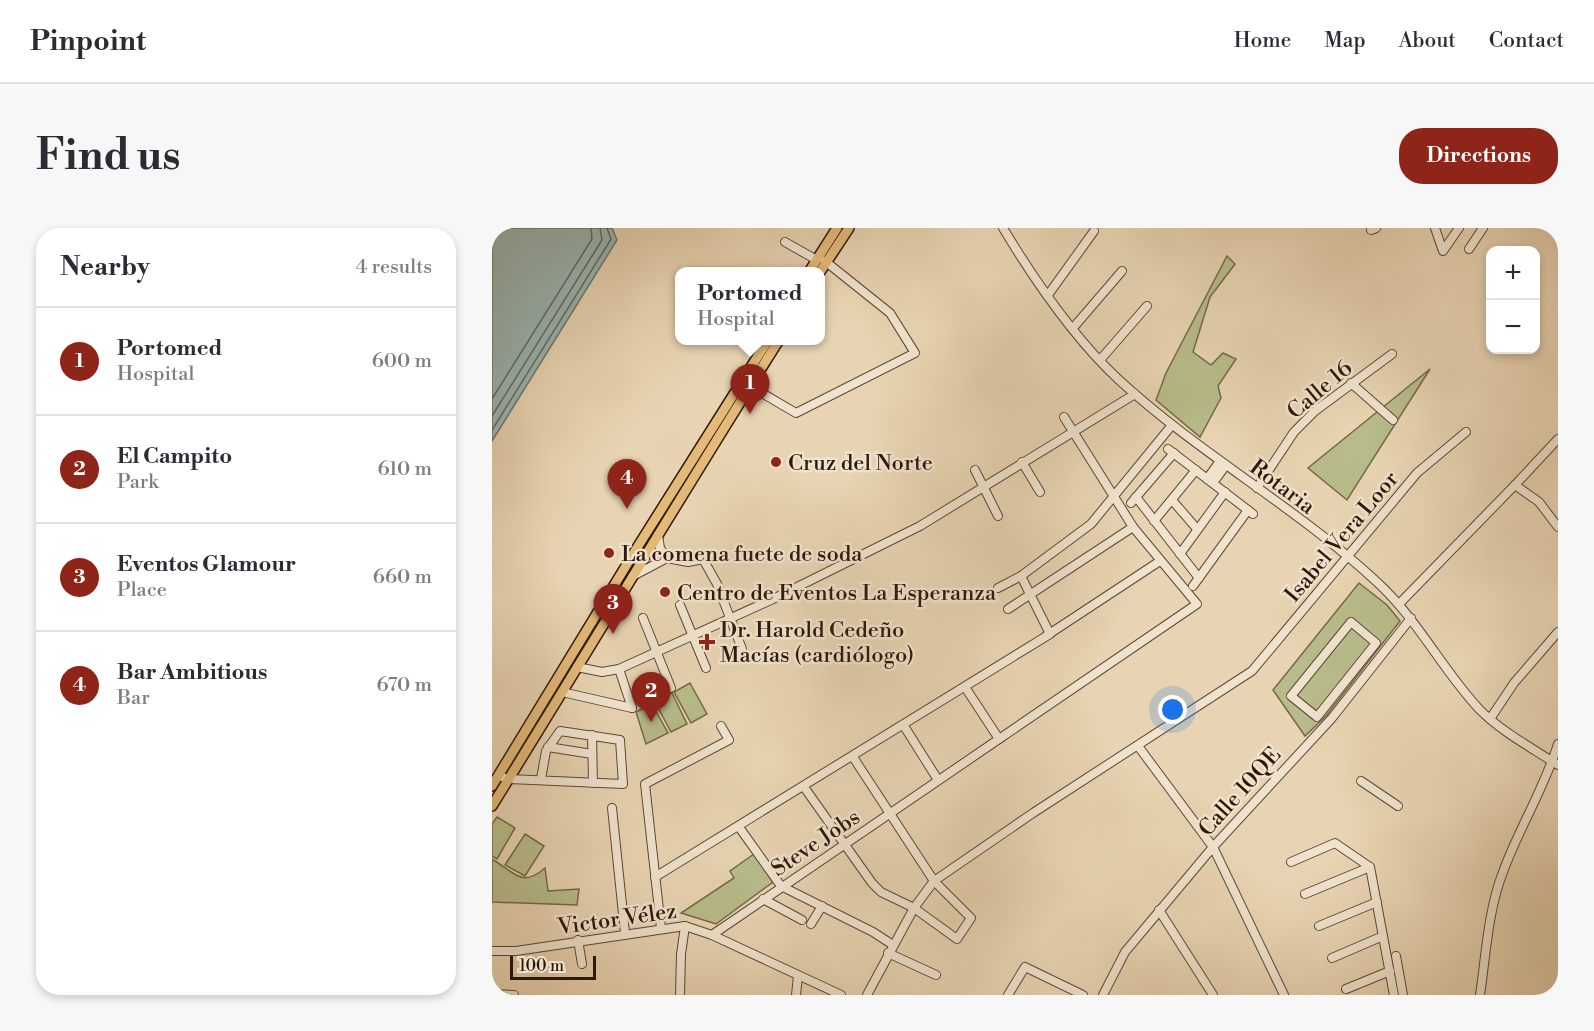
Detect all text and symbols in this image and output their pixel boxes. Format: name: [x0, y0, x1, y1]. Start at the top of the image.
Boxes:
text: Pinpoint: [30, 24, 146, 59]
text: Home: [1234, 28, 1291, 54]
text: Map: [1324, 28, 1366, 54]
text: About: [1399, 28, 1456, 54]
text: Contact: [1489, 28, 1564, 54]
button: Directions: [1399, 128, 1558, 184]
text: Find us: [36, 130, 180, 183]
map controls: [1486, 246, 1540, 354]
button: +: [1486, 246, 1540, 300]
text: Nearby: [60, 251, 150, 283]
text: 4 results: [355, 255, 432, 280]
popup: [675, 267, 825, 345]
text: Portomed: [697, 280, 803, 307]
button: −: [1486, 300, 1540, 354]
text: Hospital: [697, 307, 775, 332]
text: Portomed: [117, 335, 222, 362]
text: 1: [75, 349, 84, 374]
text: 600 m: [372, 349, 432, 374]
street label: Calle 16: [1282, 355, 1358, 425]
text: Hospital: [117, 362, 194, 387]
pin: 1: [730, 364, 770, 414]
text: El Campito: [117, 443, 232, 470]
place label: Cruz del Norte: [788, 450, 933, 477]
street label: Rotaria: [1244, 454, 1321, 521]
marker: Cruz del Norte: [769, 455, 783, 469]
text: 2: [73, 457, 86, 482]
text: 610 m: [378, 457, 432, 482]
pin: 4: [608, 460, 646, 509]
street label: Isabel Vera Loor: [1280, 466, 1405, 608]
text: Park: [117, 470, 159, 495]
place label: La comena fuete de soda: [621, 541, 863, 568]
marker: La comena fuete de soda: [602, 546, 616, 560]
text: Eventos Glamour: [117, 551, 296, 578]
text: 3: [73, 565, 86, 590]
text: 660 m: [373, 565, 432, 590]
text: Place: [117, 578, 167, 603]
place label: Centro de Eventos La Esperanza: [677, 580, 997, 607]
pin: 3: [594, 584, 632, 634]
marker: Centro de Eventos La Esperanza: [658, 585, 672, 599]
place label: Dr. Harold Cedeño Macías (cardiólogo): [720, 617, 914, 669]
marker: Dr. Harold Cedeño Macías (cardiólogo): [698, 633, 716, 651]
text: Bar Ambitious: [117, 659, 267, 686]
pin: 2: [632, 672, 670, 722]
text: 4: [73, 673, 86, 698]
text: 670 m: [376, 673, 432, 698]
text: Bar: [117, 686, 150, 711]
your location: [1158, 695, 1187, 724]
street label: Calle 10QE: [1193, 742, 1287, 842]
street label: Steve Jobs: [766, 804, 865, 883]
street label: Victor Vélez: [555, 898, 678, 941]
scale bar: [510, 953, 596, 980]
text: 100 m: [519, 956, 564, 976]

